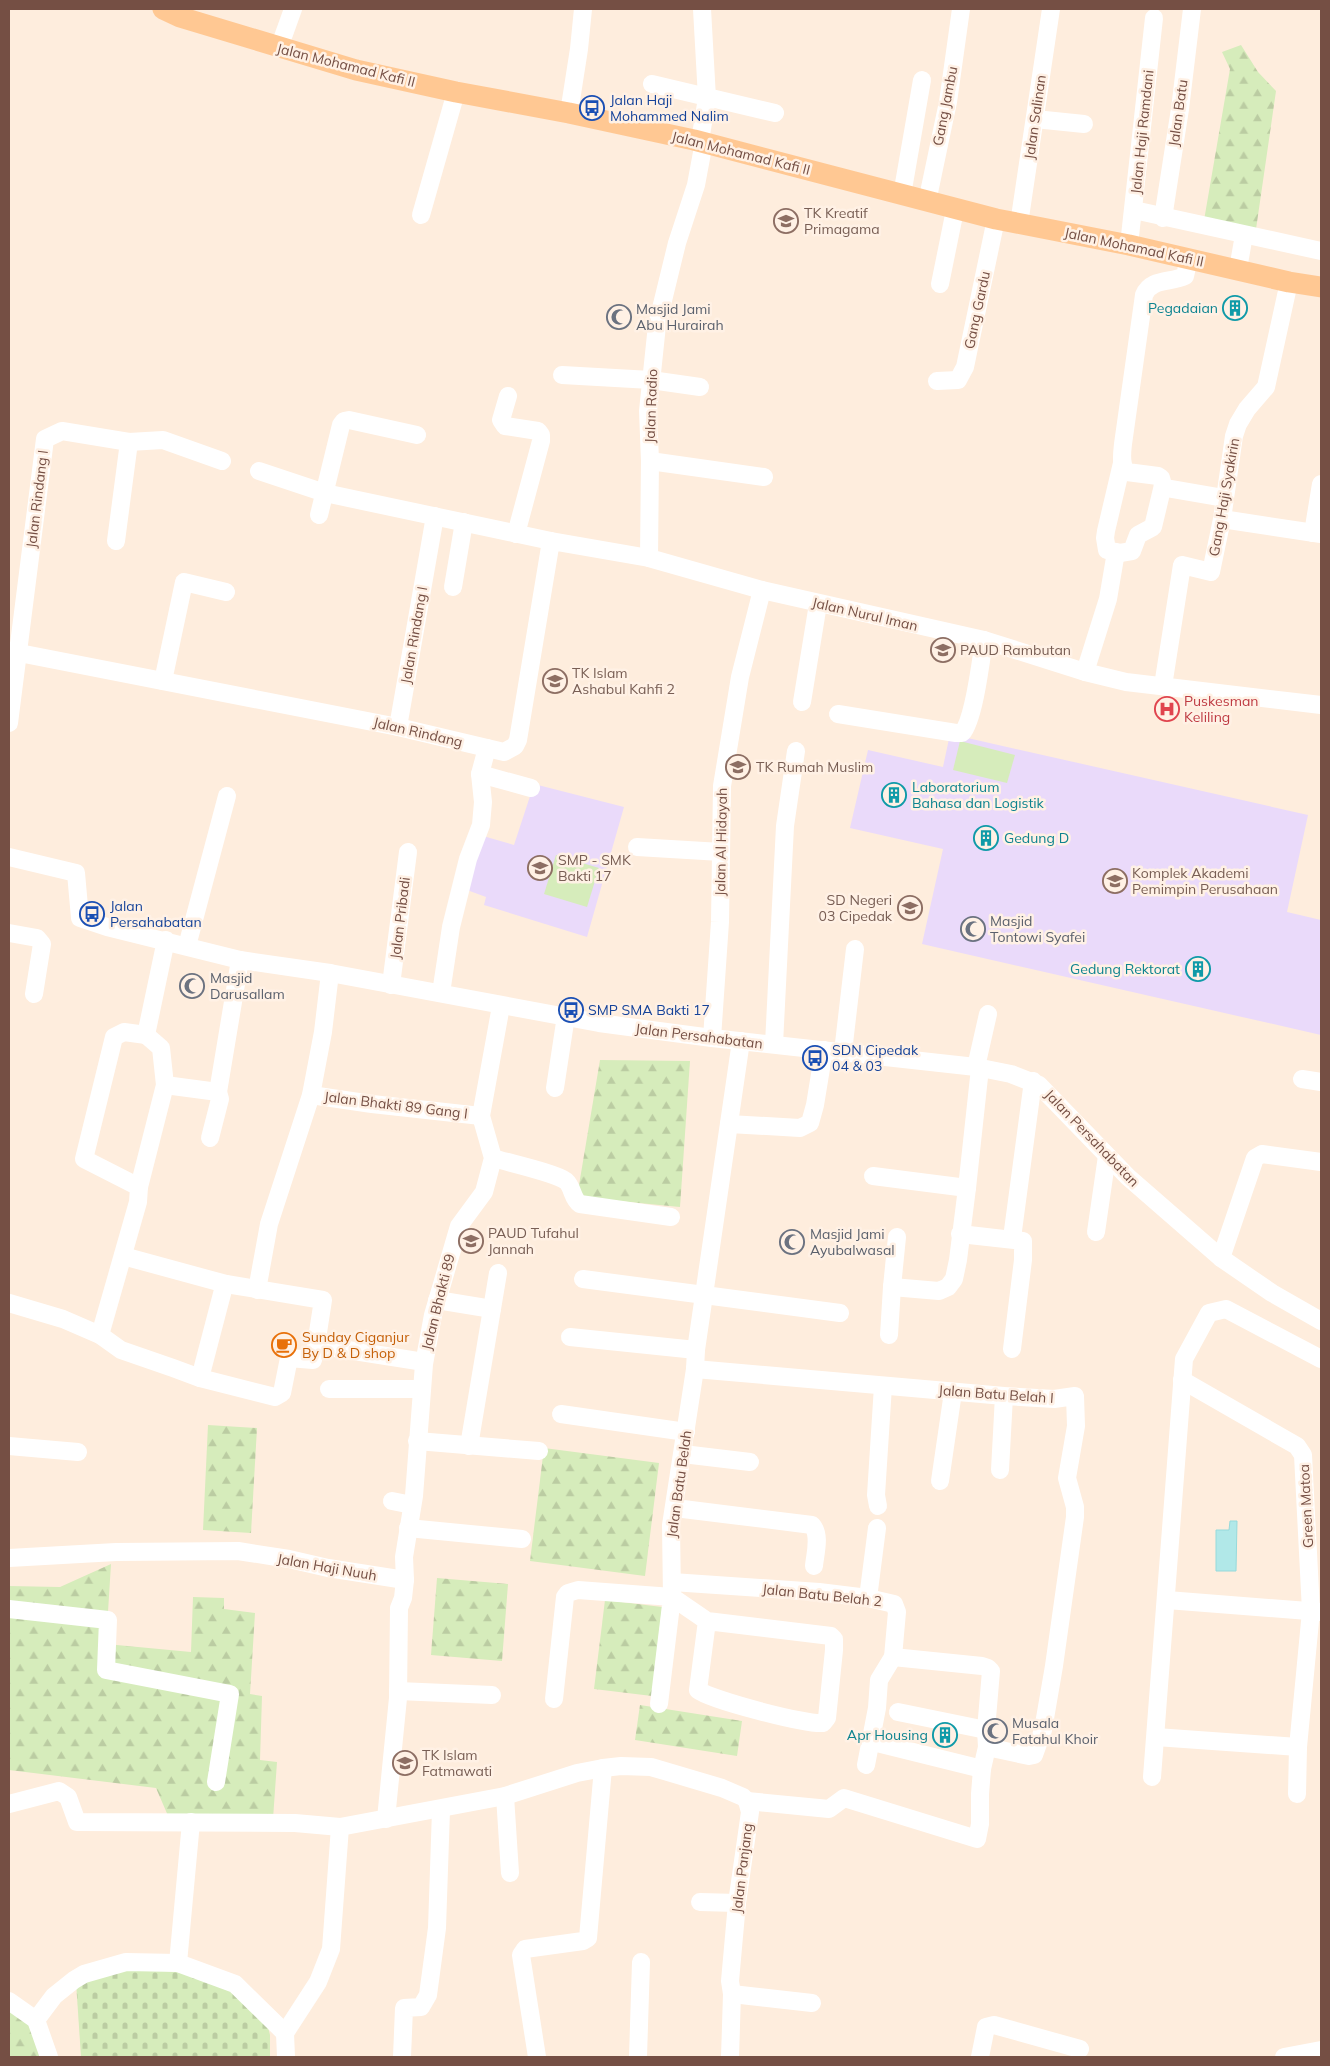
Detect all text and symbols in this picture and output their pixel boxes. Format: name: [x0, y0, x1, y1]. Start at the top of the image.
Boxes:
street label: Jalan Mohamad Kafi II: [275, 39, 417, 91]
street label: Gang Jambu: [928, 65, 962, 147]
street label: Jalan Haji Ramdani: [1127, 69, 1157, 195]
street label: Jalan Salinan: [1020, 74, 1050, 160]
street label: Jalan Batu: [1164, 78, 1192, 148]
place label: Jalan Haji Mohammed Nalim: [610, 91, 729, 125]
bus stop icon: Jalan Haji Mohammed Nalim: [579, 95, 605, 121]
street label: Jalan Mohamad Kafi II: [670, 127, 812, 179]
place label: TK Kreatif Primagama: [804, 204, 880, 238]
school or university icon: TK Kreatif Primagama: [773, 208, 799, 234]
street label: Jalan Mohamad Kafi II: [1063, 223, 1205, 271]
street label: Gang Gardu: [960, 269, 994, 351]
building icon: Pegadaian: [1222, 295, 1248, 321]
place label: Pegadaian: [1148, 299, 1218, 317]
place label: Masjid Jami Abu Hurairah: [636, 300, 724, 334]
mosque icon: Masjid Jami Abu Hurairah: [606, 304, 632, 330]
street label: Jalan Radio: [641, 369, 661, 443]
street label: Gang Haji Syakirin: [1205, 436, 1243, 558]
street label: Jalan Rindang I: [22, 449, 52, 549]
street label: Jalan Rindang I: [397, 585, 431, 685]
street label: Jalan Nurul Iman: [810, 593, 920, 635]
school or university icon: PAUD Rambutan: [930, 637, 956, 663]
place label: PAUD Rambutan: [960, 641, 1071, 659]
place label: TK Islam Ashabul Kahfi 2: [572, 664, 675, 698]
school or university icon: TK Islam Ashabul Kahfi 2: [542, 668, 568, 694]
place label: Puskesman Keliling: [1184, 692, 1259, 726]
hospital icon: Puskesman Keliling: [1154, 696, 1180, 722]
street label: Jalan Rindang: [372, 713, 464, 751]
school or university icon: TK Rumah Muslim: [725, 754, 751, 780]
place label: TK Rumah Muslim: [756, 758, 873, 776]
place label: Laboratorium Bahasa dan Logistik: [912, 778, 1045, 812]
building icon: Laboratorium Bahasa dan Logistik: [881, 782, 907, 808]
street label: Jalan Al Hidayah: [711, 788, 731, 896]
building icon: Gedung D: [973, 825, 999, 851]
place label: Gedung D: [1004, 829, 1069, 847]
place label: SMP - SMK Bakti 17: [558, 851, 632, 885]
school or university icon: SMP - SMK Bakti 17: [527, 855, 553, 881]
place label: Komplek Akademi Pemimpin Perusahaan: [1132, 864, 1278, 898]
school or university icon: Komplek Akademi Pemimpin Perusahaan: [1102, 868, 1128, 894]
street label: Jalan Pribadi: [386, 876, 414, 960]
place label: SD Negeri 03 Cipedak: [819, 891, 893, 925]
school or university icon: SD Negeri 03 Cipedak: [897, 895, 923, 921]
place label: Jalan Persahabatan: [110, 897, 202, 931]
bus stop icon: Jalan Persahabatan: [79, 901, 105, 927]
place label: Masjid Tontowi Syafei: [990, 912, 1085, 946]
mosque icon: Masjid Tontowi Syafei: [960, 916, 986, 942]
building icon: Gedung Rektorat: [1185, 956, 1211, 982]
place label: Gedung Rektorat: [1070, 960, 1180, 978]
place label: Masjid Darusallam: [210, 969, 285, 1003]
mosque icon: Masjid Darusallam: [179, 973, 205, 999]
bus stop icon: SMP SMA Bakti 17: [558, 997, 584, 1023]
place label: SMP SMA Bakti 17: [588, 1001, 710, 1019]
street label: Jalan Persahabatan: [634, 1019, 764, 1053]
place label: SDN Cipedak 04 & 03: [832, 1041, 919, 1075]
bus stop icon: SDN Cipedak 04 & 03: [802, 1045, 828, 1071]
street label: Jalan Persahabatan: [1041, 1086, 1143, 1190]
street label: Jalan Bhakti 89 Gang I: [323, 1087, 469, 1123]
place label: PAUD Tufahul Jannah: [488, 1224, 579, 1258]
place label: Masjid Jami Ayubalwasal: [810, 1225, 895, 1259]
school or university icon: PAUD Tufahul Jannah: [458, 1228, 484, 1254]
mosque icon: Masjid Jami Ayubalwasal: [779, 1229, 805, 1255]
street label: Jalan Bhakti 89: [417, 1252, 459, 1352]
place label: Sunday Ciganjur By D & D shop: [302, 1328, 410, 1362]
cafe icon: Sunday Ciganjur By D & D shop: [271, 1332, 297, 1358]
street label: Jalan Batu Belah I: [938, 1381, 1054, 1407]
street label: Jalan Batu Belah: [663, 1429, 695, 1539]
street label: Green Matoa: [1295, 1464, 1317, 1548]
street label: Jalan Haji Nuuh: [276, 1549, 378, 1585]
street label: Jalan Batu Belah 2: [761, 1580, 883, 1610]
place label: Musala Fatahul Khoir: [1012, 1714, 1099, 1748]
mosque icon: Musala Fatahul Khoir: [982, 1718, 1008, 1744]
building icon: Apr Housing: [932, 1722, 958, 1748]
place label: Apr Housing: [847, 1726, 928, 1744]
place label: TK Islam Fatmawati: [422, 1746, 492, 1780]
school or university icon: TK Islam Fatmawati: [392, 1750, 418, 1776]
street label: Jalan Panjang: [728, 1822, 756, 1914]

